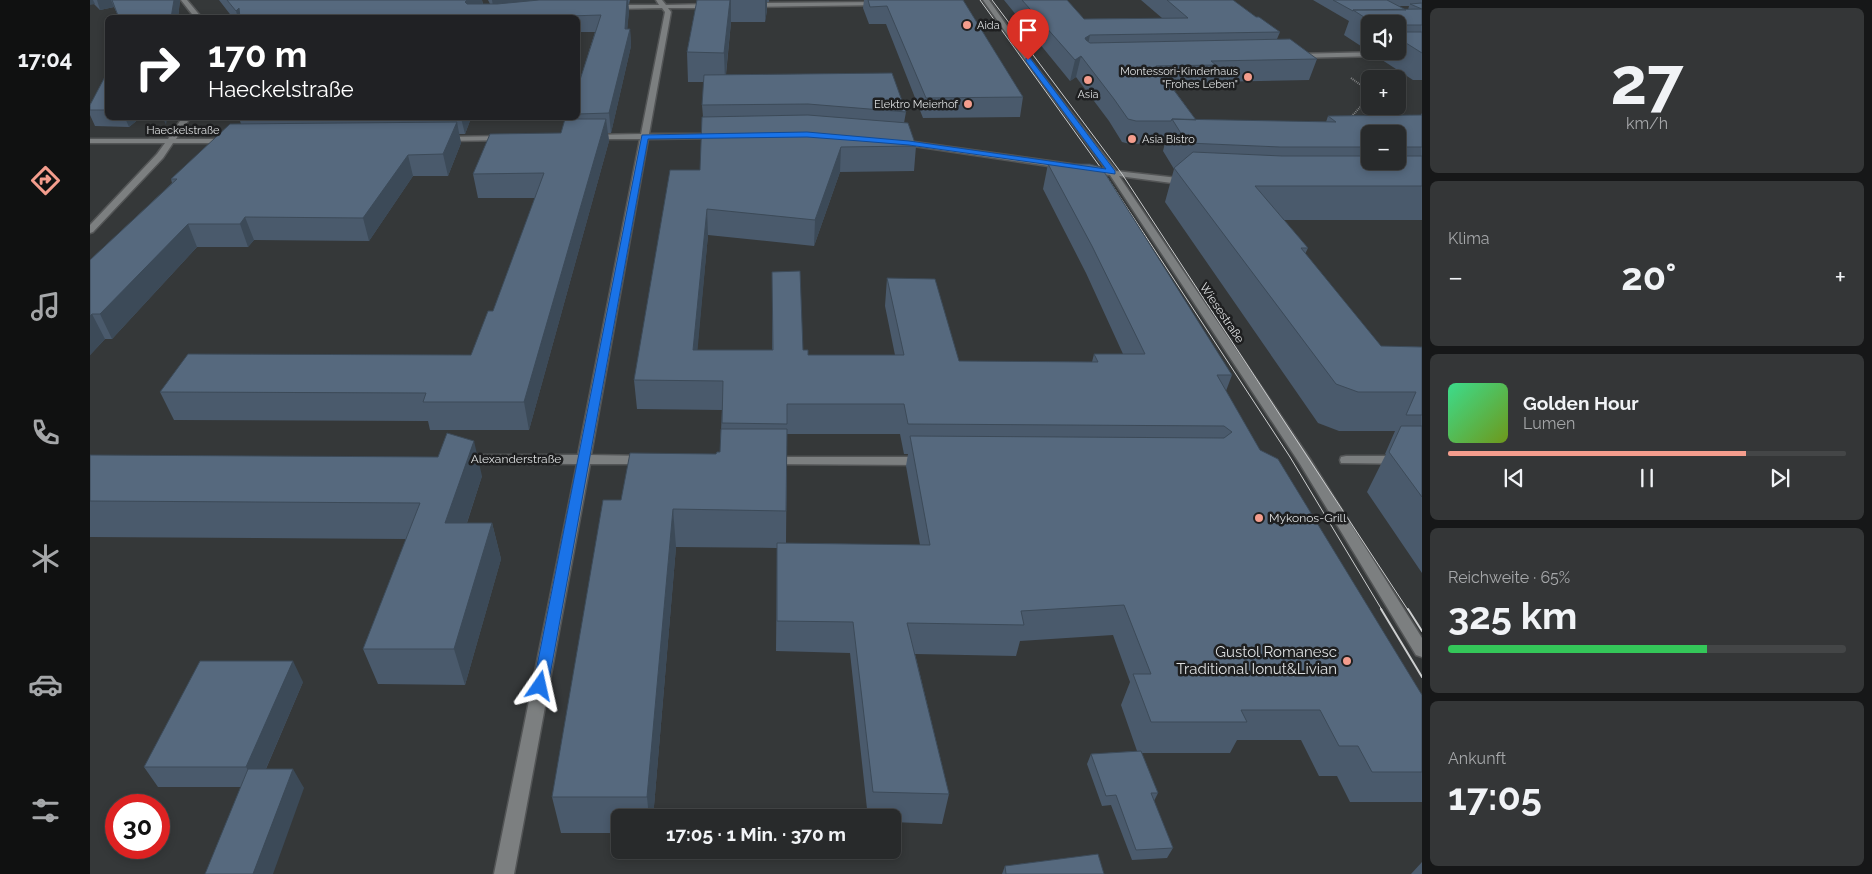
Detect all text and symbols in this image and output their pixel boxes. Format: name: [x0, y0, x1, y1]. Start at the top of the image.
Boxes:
pin: [1007, 9, 1049, 60]
map controls: [1361, 15, 1406, 170]
button: sound: [1361, 15, 1406, 60]
icon: arrive: [1014, 16, 1042, 44]
marker: Aida: [961, 19, 973, 31]
place label: Aida: [977, 19, 1000, 32]
text: 170 m: [208, 34, 307, 75]
icon: right: [125, 35, 190, 100]
text: 27: [1610, 43, 1684, 119]
text: 17:04: [18, 46, 72, 72]
place label: Montessori-Kinderhaus "Frohes Leben": [1120, 65, 1238, 91]
button: +: [1361, 70, 1406, 115]
marker: Montessori-Kinderhaus "Frohes Leben": [1242, 71, 1254, 83]
marker: Asia: [1082, 74, 1094, 86]
text: Haeckelstraße: [208, 76, 354, 102]
place label: Asia: [1077, 88, 1099, 101]
place label: Elektro Meierhof: [874, 98, 958, 111]
marker: Elektro Meierhof: [962, 98, 974, 110]
text: km/h: [1626, 114, 1668, 133]
street label: Haeckelstraße: [147, 124, 220, 137]
button: −: [1361, 125, 1406, 170]
marker: Asia Bistro: [1126, 133, 1138, 145]
place label: Asia Bistro: [1142, 133, 1195, 146]
icon: directions: [28, 163, 63, 198]
text: Klima: [1448, 229, 1490, 248]
text: 20°: [1621, 254, 1676, 299]
text: −: [1448, 261, 1463, 294]
text: +: [1834, 261, 1846, 294]
street label: Wiesestraße: [1197, 280, 1247, 346]
icon: music: [28, 289, 63, 324]
text: Golden Hour: [1523, 392, 1639, 414]
text: Lumen: [1523, 414, 1575, 433]
icon: phone: [28, 415, 63, 450]
street label: Alexanderstraße: [471, 452, 561, 466]
icon: previous: [1500, 464, 1528, 492]
icon: pause: [1633, 464, 1661, 492]
icon: next: [1766, 464, 1794, 492]
place label: Mykonos-Grill: [1269, 511, 1347, 525]
marker: Mykonos-Grill: [1253, 512, 1265, 524]
icon: climate: [28, 541, 63, 576]
text: Reichweite · 65%: [1448, 568, 1570, 587]
text: 325 km: [1448, 593, 1577, 638]
place label: Gustol Romanesc Traditional Ionut&Livian: [1176, 643, 1337, 678]
marker: Gustol Romanesc Traditional Ionut&Livian: [1341, 655, 1353, 667]
position arrow: [513, 659, 565, 711]
icon: car: [28, 667, 63, 702]
text: Ankunft: [1448, 749, 1506, 768]
text: 17:05: [1448, 774, 1542, 819]
icon: filters: [28, 793, 63, 828]
speed limit sign: 30: [105, 794, 170, 859]
text: 17:05 · 1 Min. · 370 m: [666, 823, 846, 845]

